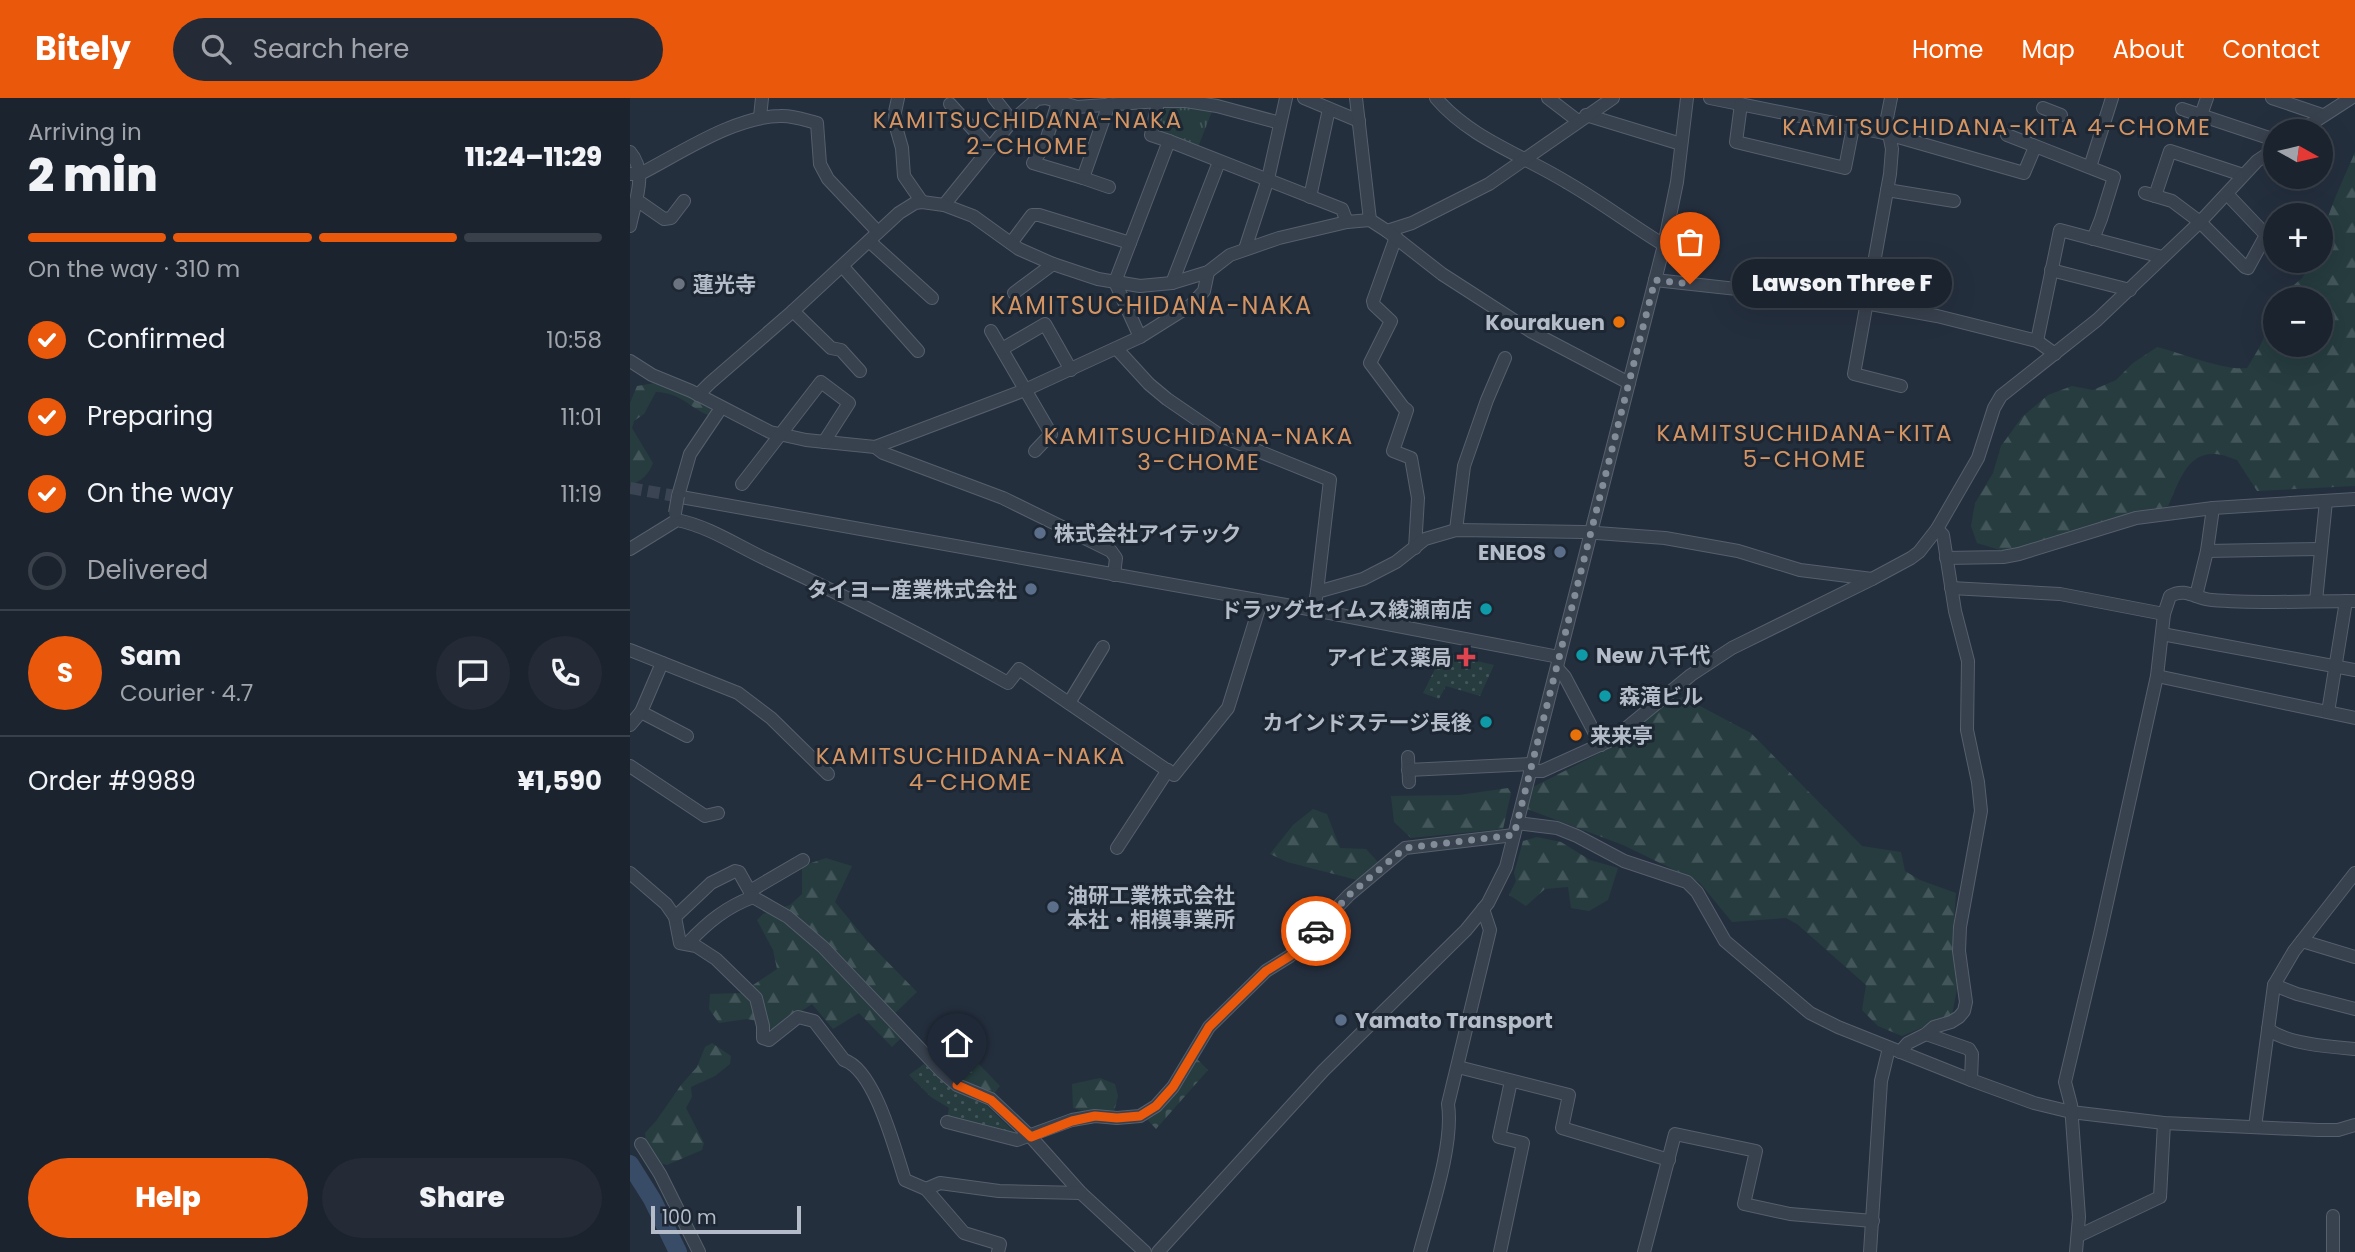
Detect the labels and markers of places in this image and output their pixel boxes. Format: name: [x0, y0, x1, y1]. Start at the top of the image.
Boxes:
pin: [1660, 212, 1720, 284]
callout: Lawson Three F: [1732, 260, 1952, 308]
place label: 蓮光寺: [693, 270, 756, 299]
marker: 蓮光寺: [671, 276, 687, 292]
place label: Kourakuen: [1485, 308, 1605, 337]
marker: Kourakuen: [1611, 314, 1627, 330]
place label: 株式会社アイテック: [1054, 519, 1242, 548]
marker: 株式会社アイテック: [1032, 525, 1048, 541]
place label: ENEOS: [1478, 538, 1546, 567]
marker: ENEOS: [1552, 544, 1568, 560]
place label: タイヨー産業株式会社: [807, 575, 1017, 604]
marker: タイヨー産業株式会社: [1023, 581, 1039, 597]
place label: ドラッグセイムス綾瀬南店: [1220, 595, 1472, 624]
marker: ドラッグセイムス綾瀬南店: [1478, 601, 1494, 617]
place label: New 八千代: [1596, 641, 1710, 670]
place label: アイビス薬局: [1327, 643, 1452, 672]
marker: New 八千代: [1574, 647, 1590, 663]
marker: アイビス薬局: [1458, 649, 1474, 665]
place label: 森滝ビル: [1619, 682, 1703, 711]
marker: 森滝ビル: [1597, 688, 1613, 704]
place label: カインドステージ長後: [1262, 708, 1472, 737]
marker: カインドステージ長後: [1478, 714, 1494, 730]
place label: 来来亭: [1590, 721, 1653, 750]
marker: 来来亭: [1568, 727, 1584, 743]
place label: 油研工業株式会社 本社・相模事業所: [1067, 881, 1235, 934]
marker: 油研工業株式会社 本社・相模事業所: [1045, 899, 1061, 915]
place label: Yamato Transport: [1355, 1006, 1553, 1035]
marker: Yamato Transport: [1333, 1012, 1349, 1028]
pin: [927, 1013, 987, 1085]

